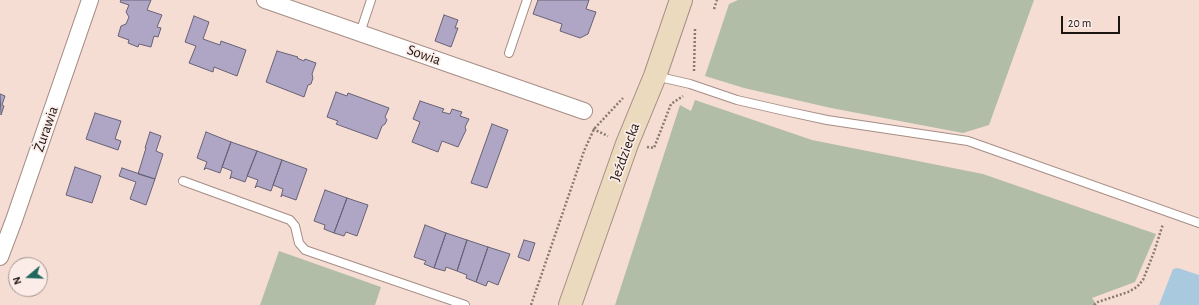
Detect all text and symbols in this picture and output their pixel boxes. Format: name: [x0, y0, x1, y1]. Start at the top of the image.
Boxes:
scale bar: [1063, 8, 1122, 34]
text: 20 m: [1068, 17, 1091, 29]
street label: Sowia: [405, 41, 443, 69]
street label: Żurawia: [30, 104, 62, 154]
street label: Jeździecka: [606, 120, 644, 184]
north arrow: [8, 257, 48, 297]
text: N: [11, 275, 24, 286]

